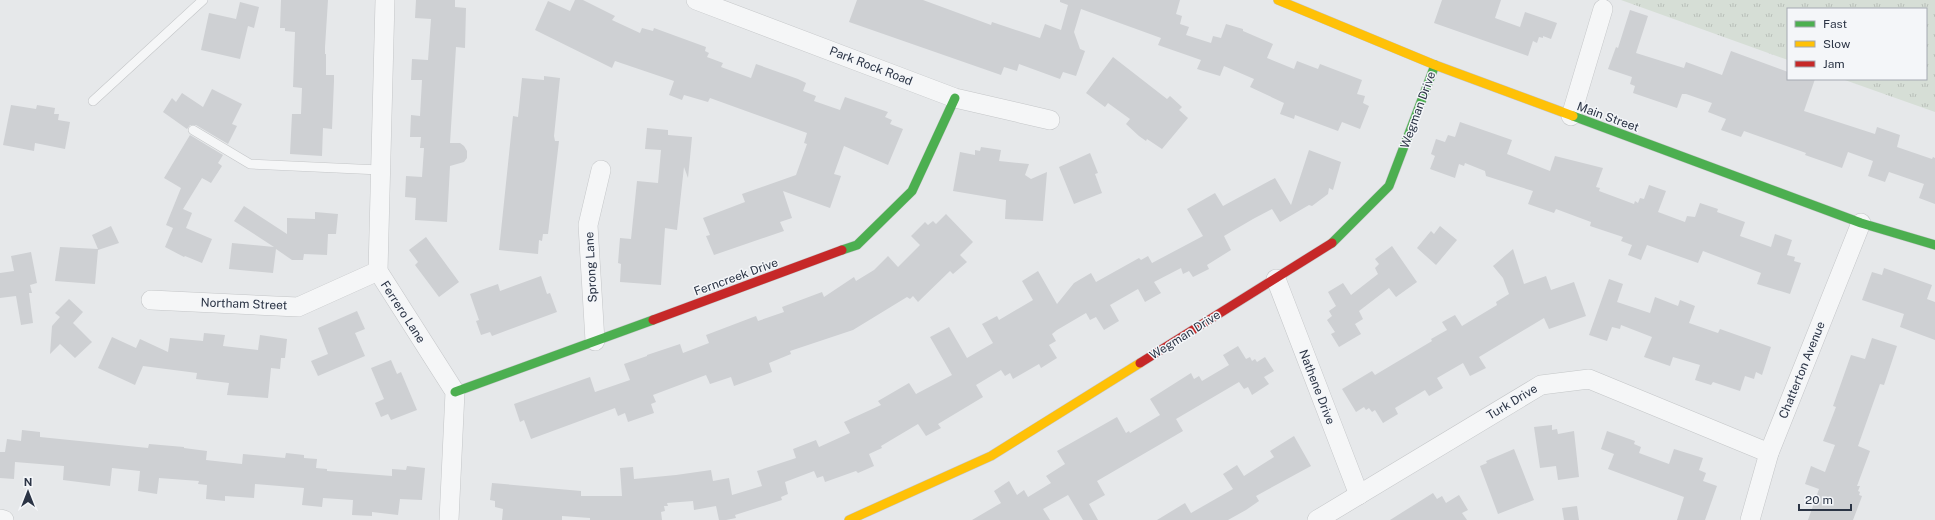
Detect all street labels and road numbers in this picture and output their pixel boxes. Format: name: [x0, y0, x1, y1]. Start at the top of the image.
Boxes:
street label: Park Rock Road: [828, 44, 914, 88]
street label: Wegman Drive: [1398, 70, 1438, 150]
street label: Main Street: [1575, 99, 1641, 135]
street label: Sprong Lane: [582, 231, 600, 303]
street label: Ferncreek Drive: [692, 255, 780, 299]
street label: Ferrero Lane: [378, 278, 428, 346]
street label: Northam Street: [200, 295, 288, 313]
street label: Wegman Drive: [1147, 308, 1223, 362]
street label: Chatterton Avenue: [1776, 319, 1828, 421]
street label: Nathene Drive: [1296, 348, 1338, 427]
street label: Turk Drive: [1484, 381, 1540, 423]

